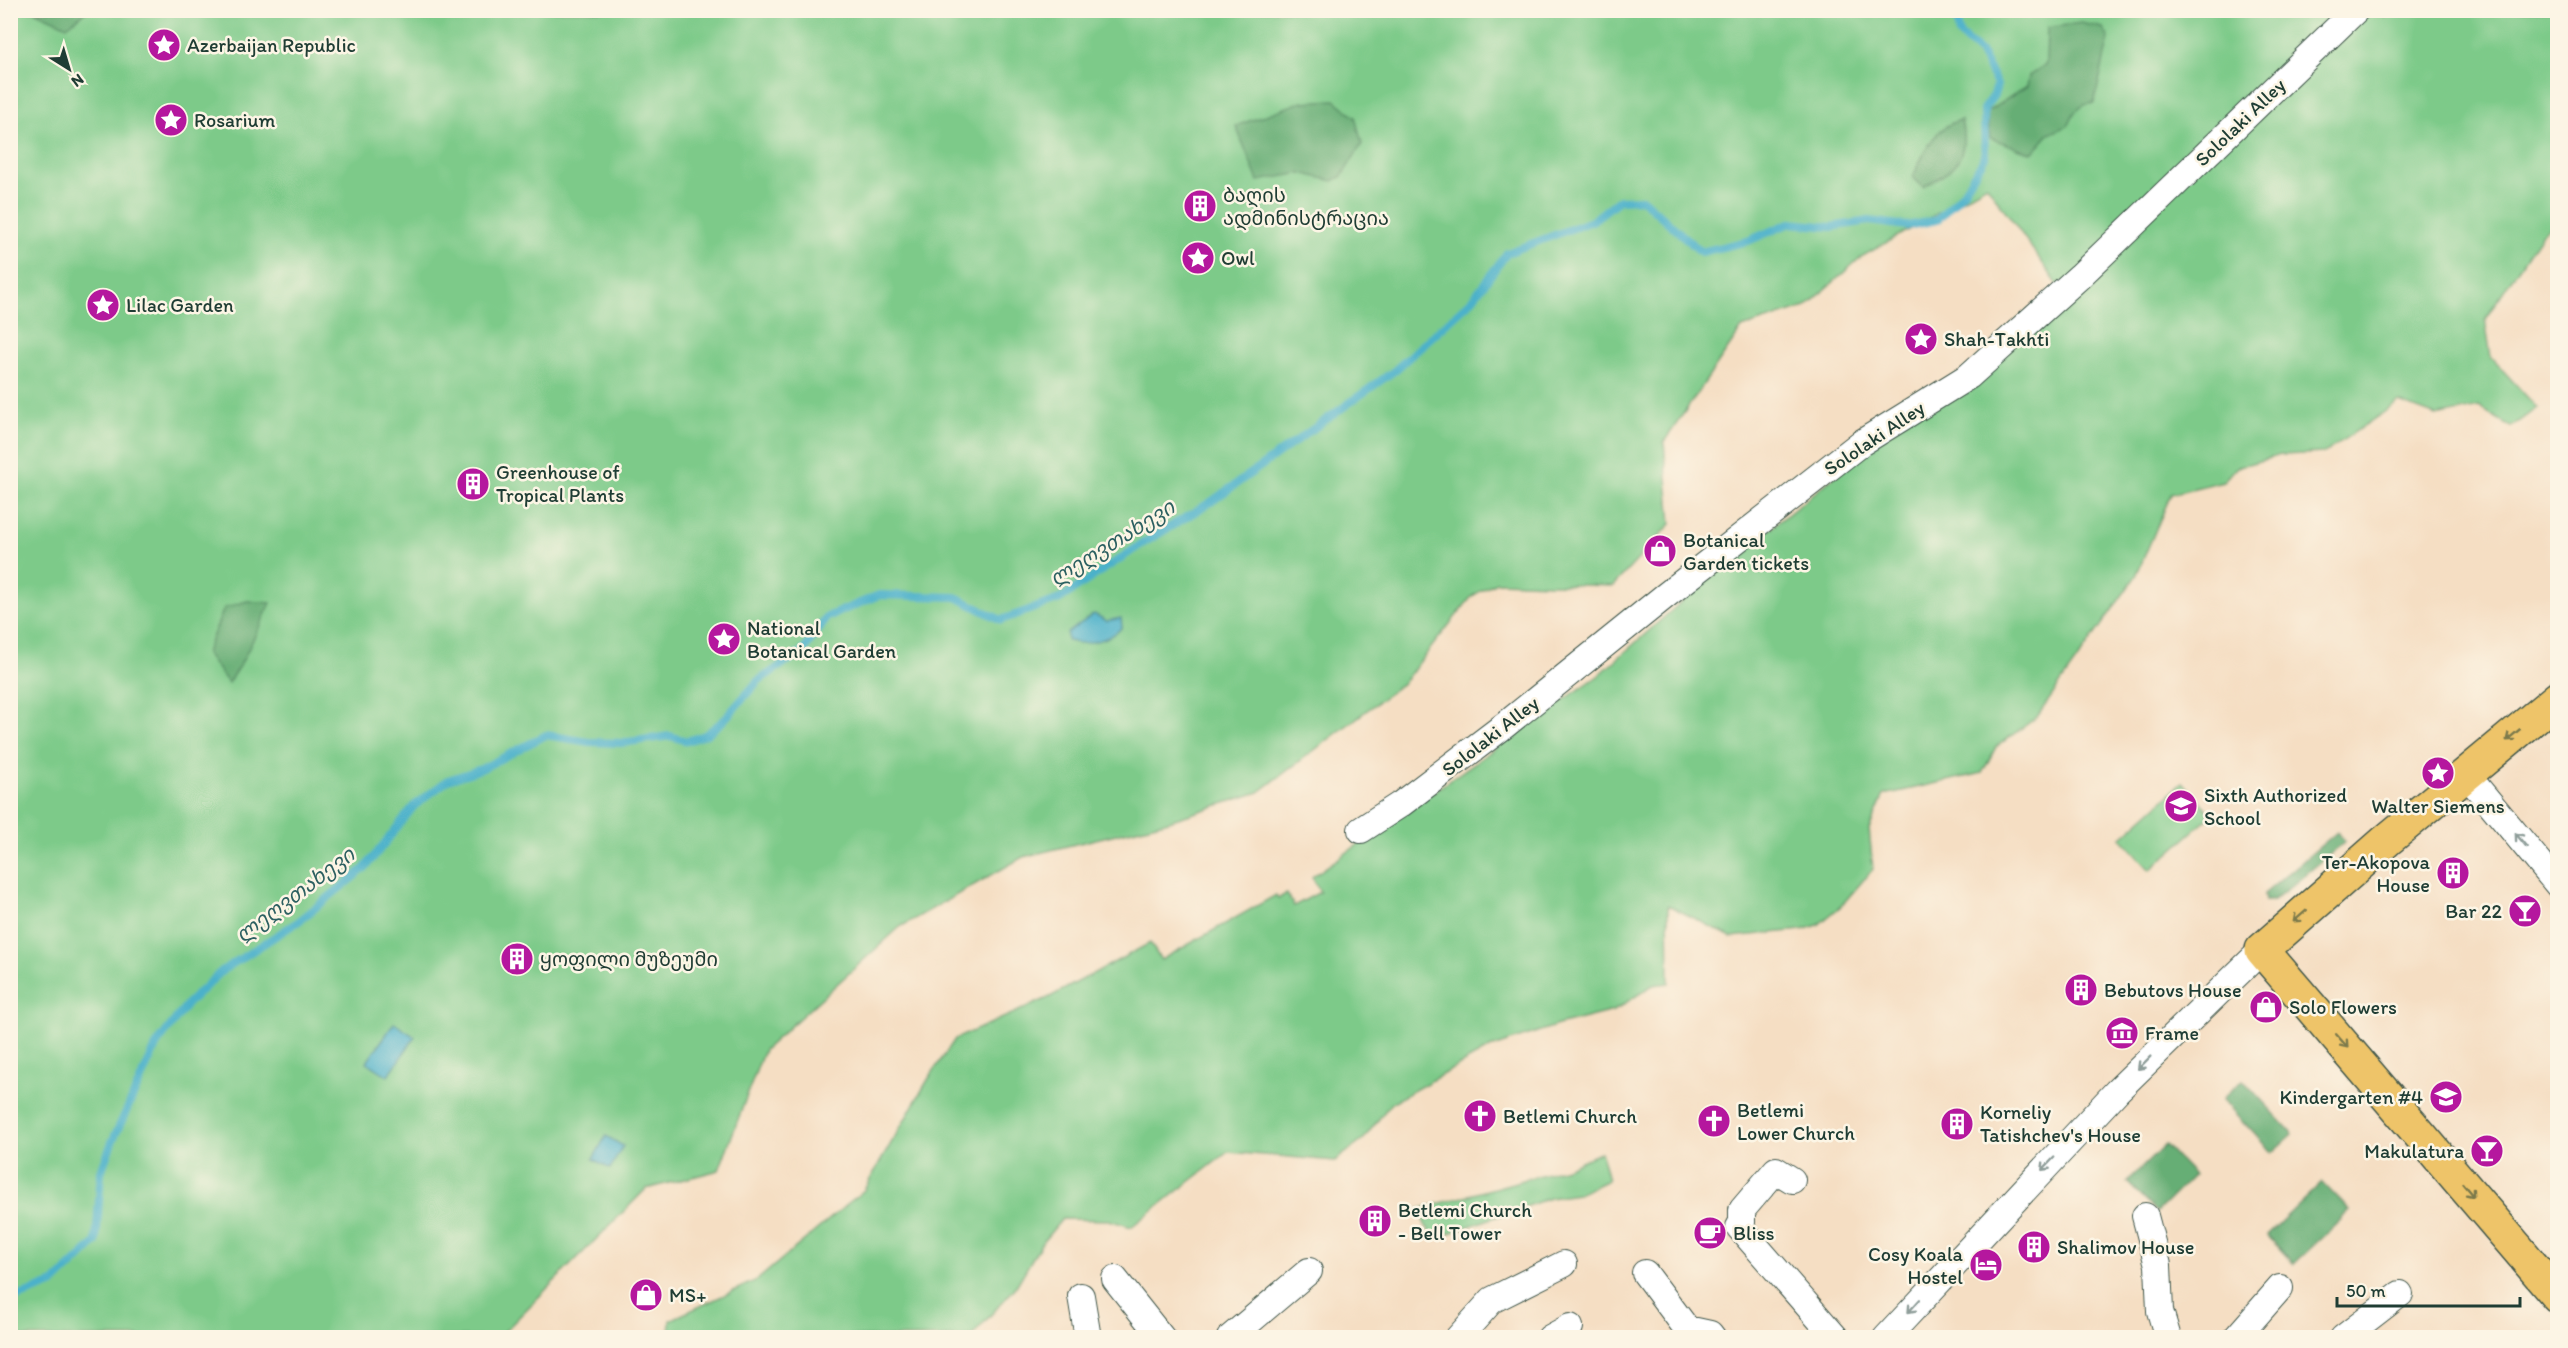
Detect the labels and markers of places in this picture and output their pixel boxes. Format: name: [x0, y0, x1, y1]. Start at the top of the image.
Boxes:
place icon: Azerbaijan Republic: [146, 27, 182, 63]
place label: Azerbaijan Republic: [187, 33, 356, 57]
place icon: Rosarium: [153, 102, 189, 138]
place label: Rosarium: [194, 108, 276, 132]
place label: ბაღის ადმინისტრაცია: [1223, 183, 1389, 231]
building icon: ბაღის ადმინისტრაცია: [1182, 188, 1218, 224]
place icon: Owl: [1180, 240, 1216, 276]
place label: Owl: [1221, 246, 1255, 270]
place icon: Lilac Garden: [85, 287, 121, 323]
place label: Lilac Garden: [126, 293, 234, 317]
place icon: Shah-Takhti: [1903, 321, 1939, 357]
place label: Shah-Takhti: [1944, 327, 2049, 351]
place label: Greenhouse of Tropical Plants: [496, 460, 624, 507]
building icon: Greenhouse of Tropical Plants: [455, 466, 491, 502]
place label: Botanical Garden tickets: [1683, 528, 1809, 575]
shop icon: Botanical Garden tickets: [1642, 533, 1678, 569]
place label: National Botanical Garden: [747, 616, 896, 663]
place icon: National Botanical Garden: [706, 621, 742, 657]
place icon: Walter Siemens: [2420, 755, 2456, 791]
place label: Sixth Authorized School: [2204, 783, 2347, 830]
school or university icon: Sixth Authorized School: [2163, 788, 2199, 824]
place label: Walter Siemens: [2371, 794, 2505, 818]
place label: Ter-Akopova House: [2322, 850, 2431, 897]
building icon: Ter-Akopova House: [2435, 855, 2471, 891]
bar icon: Bar 22: [2507, 893, 2543, 929]
place label: Bar 22: [2445, 899, 2502, 923]
building icon: ყოფილი მუზეუმი: [499, 941, 535, 977]
place label: ყოფილი მუზეუმი: [540, 947, 718, 972]
building icon: Bebutovs House: [2063, 972, 2099, 1008]
place label: Bebutovs House: [2104, 978, 2242, 1002]
shop icon: Solo Flowers: [2248, 989, 2284, 1025]
place label: Solo Flowers: [2289, 995, 2397, 1019]
museum icon: Frame: [2104, 1015, 2140, 1051]
place label: Frame: [2145, 1021, 2199, 1045]
school or university icon: Kindergarten #4: [2428, 1079, 2464, 1115]
place label: Kindergarten #4: [2280, 1085, 2423, 1109]
church icon: Betlemi Church: [1462, 1098, 1498, 1134]
place label: Betlemi Lower Church: [1737, 1098, 1855, 1145]
place label: Korneliy Tatishchev's House: [1980, 1100, 2141, 1147]
church icon: Betlemi Lower Church: [1696, 1103, 1732, 1139]
place label: Betlemi Church: [1503, 1104, 1637, 1128]
building icon: Korneliy Tatishchev's House: [1939, 1106, 1975, 1142]
bar icon: Makulatura: [2469, 1133, 2505, 1169]
place label: Makulatura: [2364, 1139, 2464, 1163]
place label: Betlemi Church - Bell Tower: [1398, 1198, 1532, 1245]
building icon: Betlemi Church - Bell Tower: [1357, 1203, 1393, 1239]
cafe icon: Bliss: [1692, 1215, 1728, 1251]
place label: Bliss: [1733, 1221, 1775, 1245]
building icon: Shalimov House: [2016, 1229, 2052, 1265]
place label: Shalimov House: [2057, 1235, 2195, 1259]
place label: Cosy Koala Hostel: [1868, 1242, 1964, 1289]
hotel icon: Cosy Koala Hostel: [1968, 1247, 2004, 1283]
shop icon: MS+: [628, 1277, 664, 1313]
place label: MS+: [669, 1283, 707, 1307]

